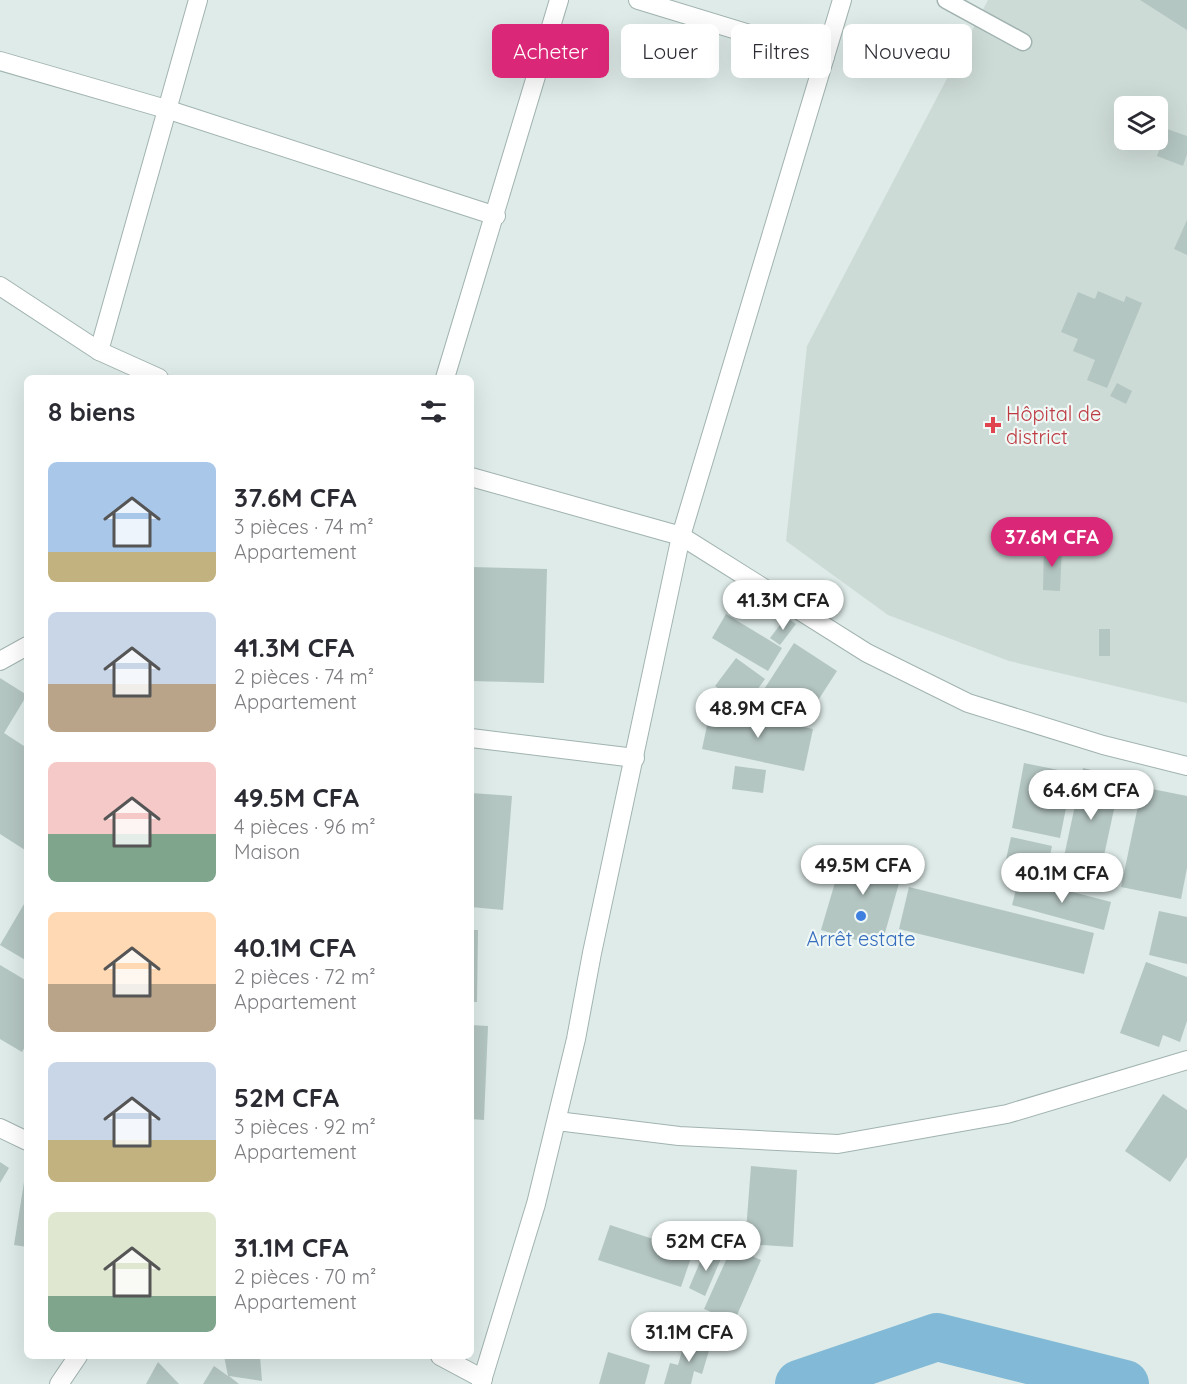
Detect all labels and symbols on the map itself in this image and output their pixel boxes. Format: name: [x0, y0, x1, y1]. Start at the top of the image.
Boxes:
place label: Hôpital de district: [1006, 401, 1101, 449]
marker: Hôpital de district: [984, 416, 1002, 434]
pin: 37.6M CFA: [983, 517, 1121, 568]
pin: 41.3M CFA: [714, 580, 852, 631]
pin: 48.9M CFA: [689, 688, 827, 739]
pin: 64.6M CFA: [1022, 770, 1160, 821]
pin: 49.5M CFA: [794, 845, 932, 896]
pin: 40.1M CFA: [993, 853, 1131, 904]
marker: Arrêt estate: [854, 909, 868, 923]
place label: Arrêt estate: [807, 926, 916, 951]
pin: 52M CFA: [651, 1221, 761, 1272]
pin: 31.1M CFA: [620, 1312, 758, 1363]

